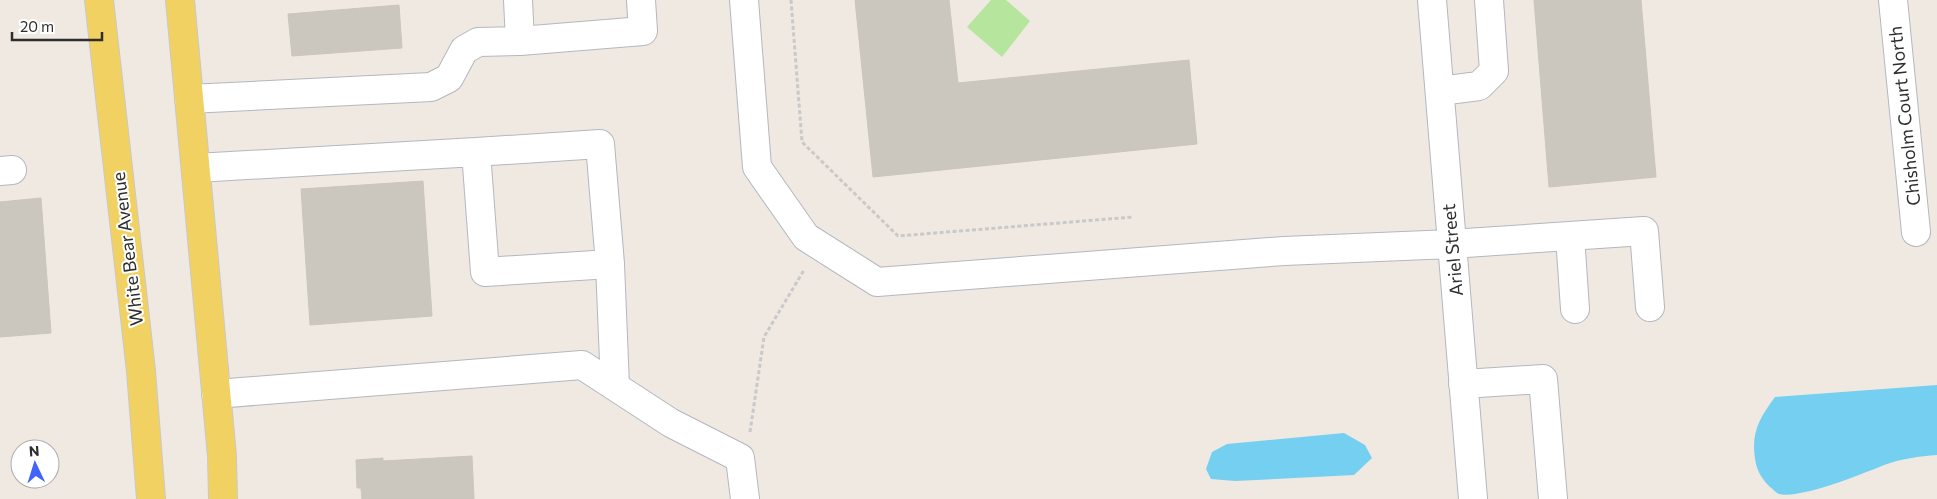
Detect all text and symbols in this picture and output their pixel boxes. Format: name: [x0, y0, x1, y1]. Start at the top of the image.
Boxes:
scale bar: [12, 10, 102, 42]
text: 20 m: [20, 17, 54, 35]
street label: Chisholm Court North: [1884, 25, 1924, 207]
street label: White Bear Avenue: [107, 171, 147, 327]
street label: Ariel Street: [1437, 203, 1467, 297]
north arrow: [10, 439, 60, 489]
text: N: [28, 442, 40, 459]

